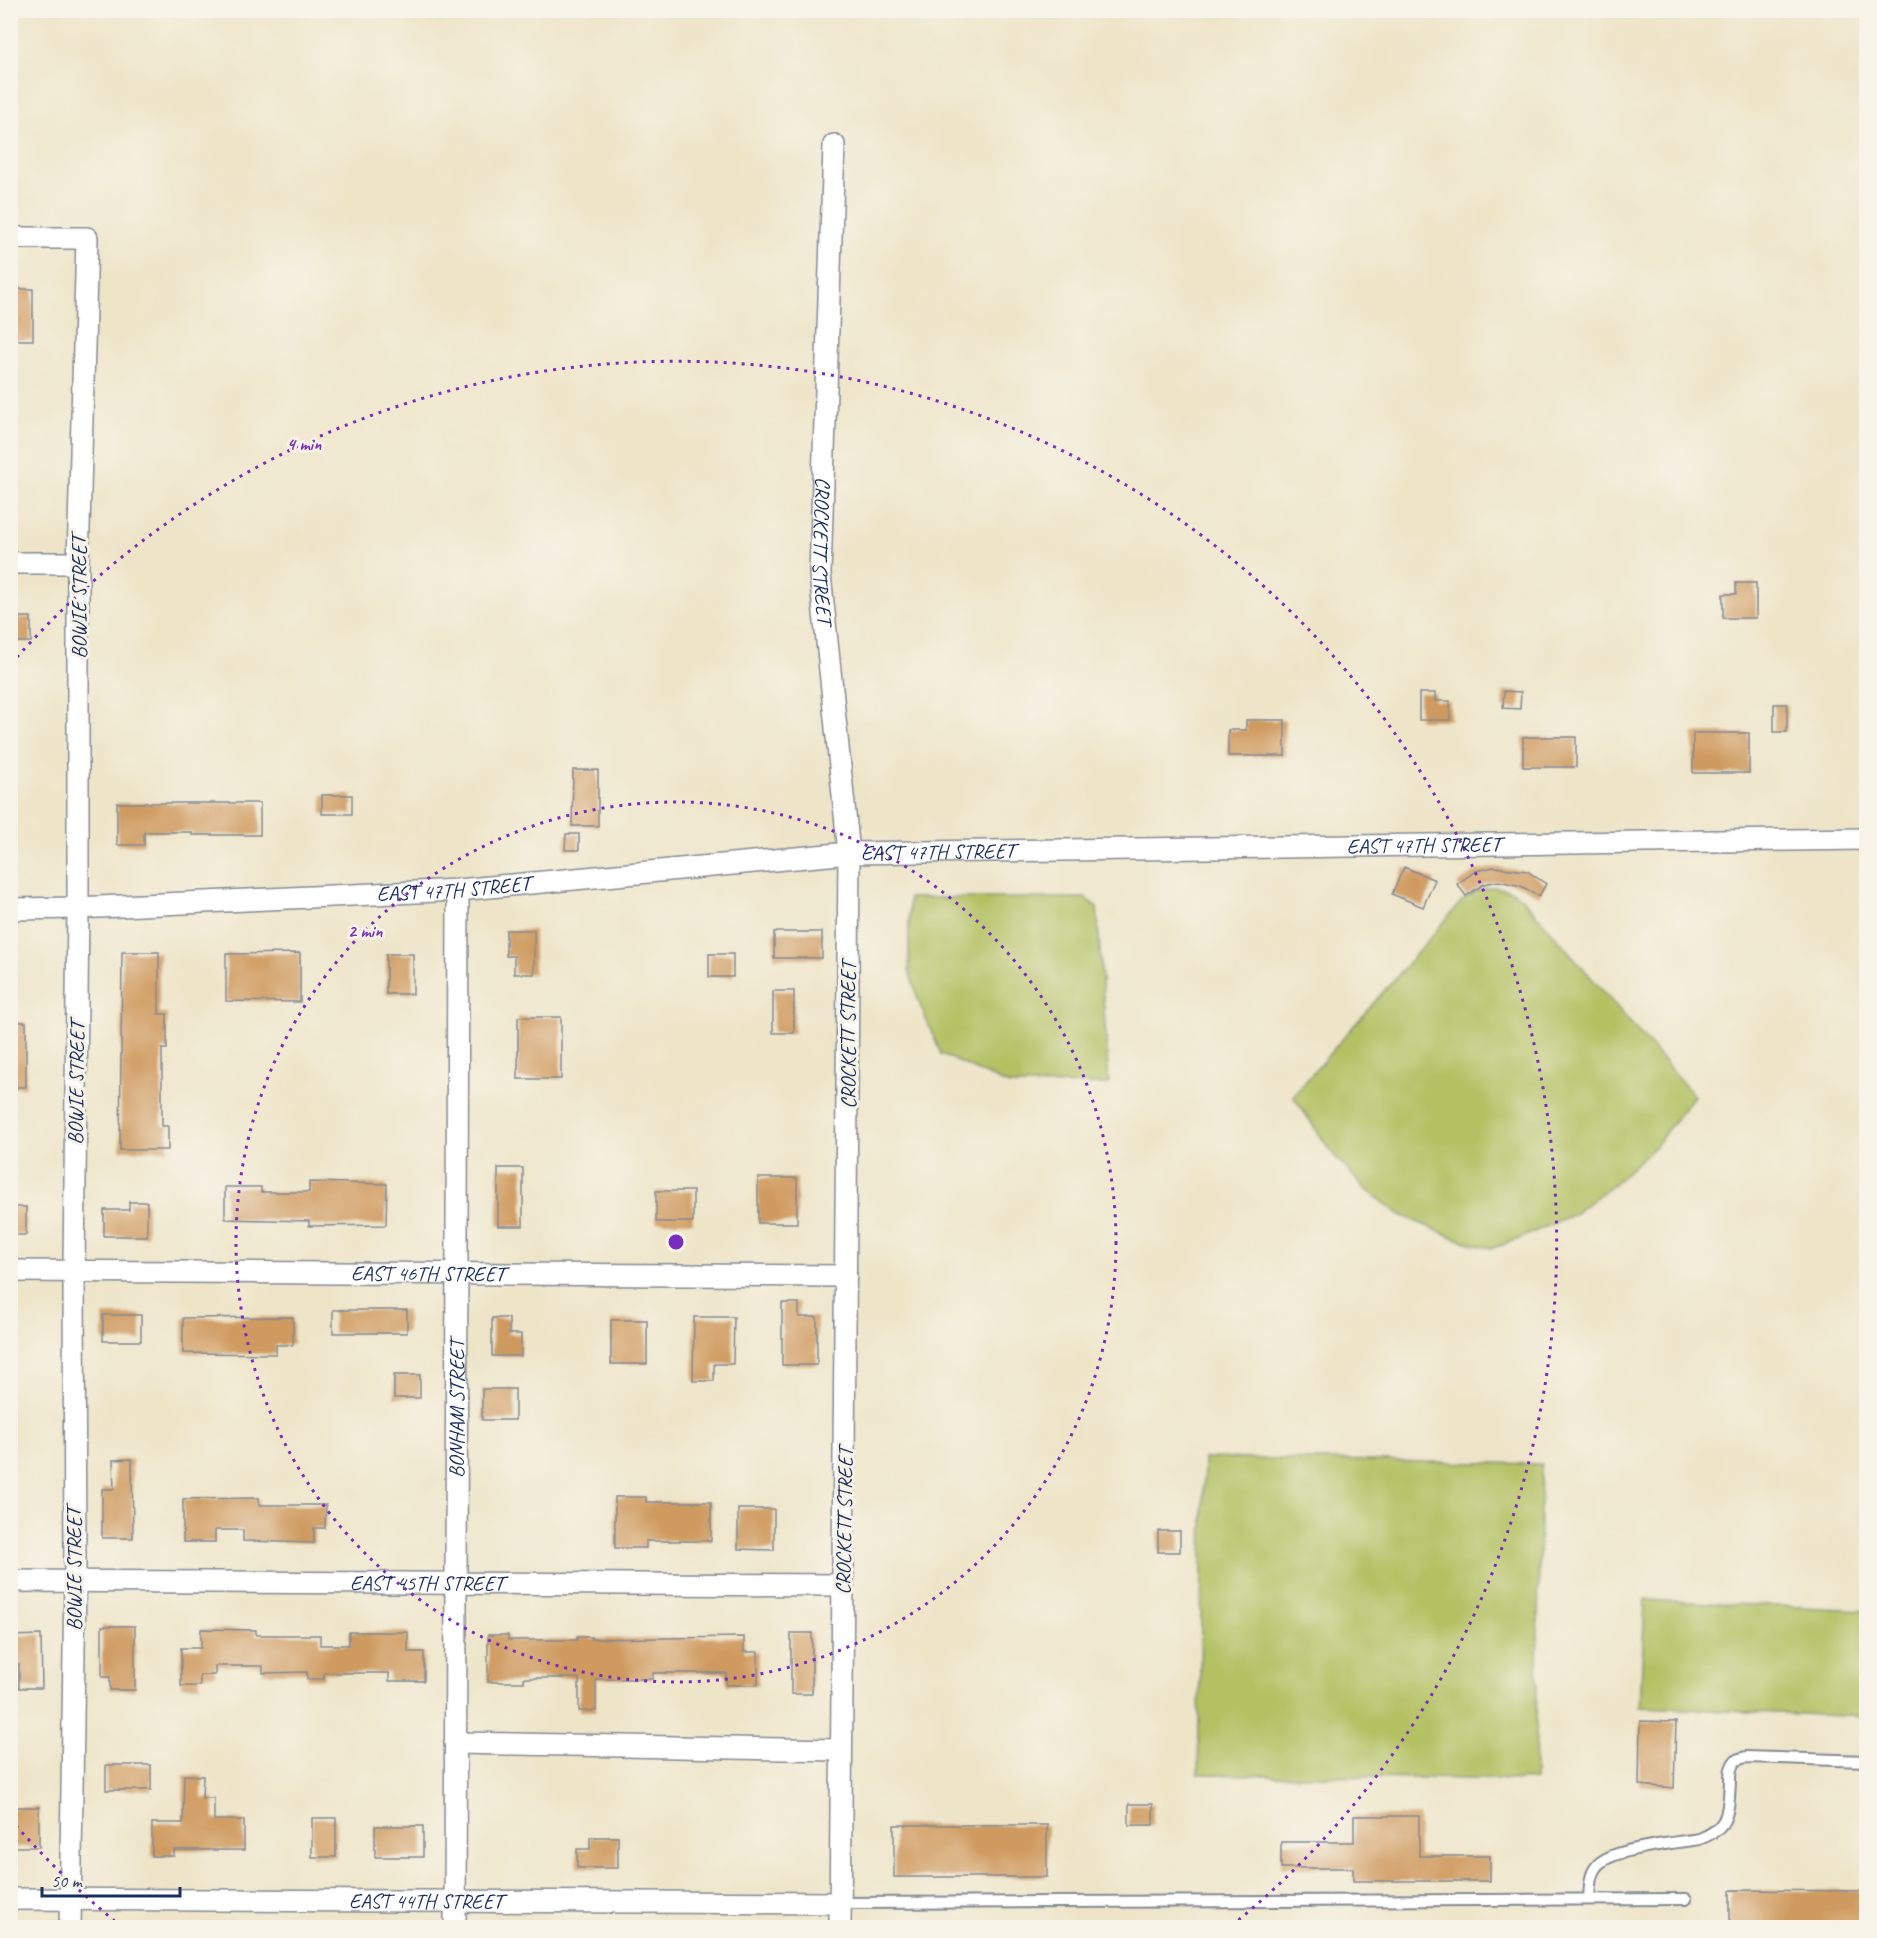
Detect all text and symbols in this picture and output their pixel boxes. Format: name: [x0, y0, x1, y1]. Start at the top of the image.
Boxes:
text: 4 min: [287, 433, 322, 455]
street label: CROCKETT STREET: [807, 477, 839, 630]
street label: BOWIE STREET: [66, 530, 92, 659]
street label: EAST 47TH STREET: [1347, 831, 1506, 859]
street label: EAST 47TH STREET: [861, 838, 1020, 866]
street label: EAST 47TH STREET: [376, 870, 537, 907]
text: 2 min: [348, 920, 383, 942]
street label: CROCKETT STREET: [835, 957, 861, 1109]
street label: BOWIE STREET: [62, 1016, 90, 1145]
centre of rings: [666, 1232, 686, 1252]
street label: EAST 46TH STREET: [351, 1260, 510, 1287]
street label: BONHAM STREET: [443, 1334, 470, 1478]
street label: CROCKETT STREET: [830, 1443, 858, 1595]
street label: BOWIE STREET: [61, 1502, 87, 1631]
street label: EAST 45TH STREET: [350, 1570, 509, 1596]
scale bar: [42, 1860, 180, 1898]
text: 50 m: [51, 1870, 84, 1892]
street label: EAST 44TH STREET: [349, 1888, 508, 1914]

